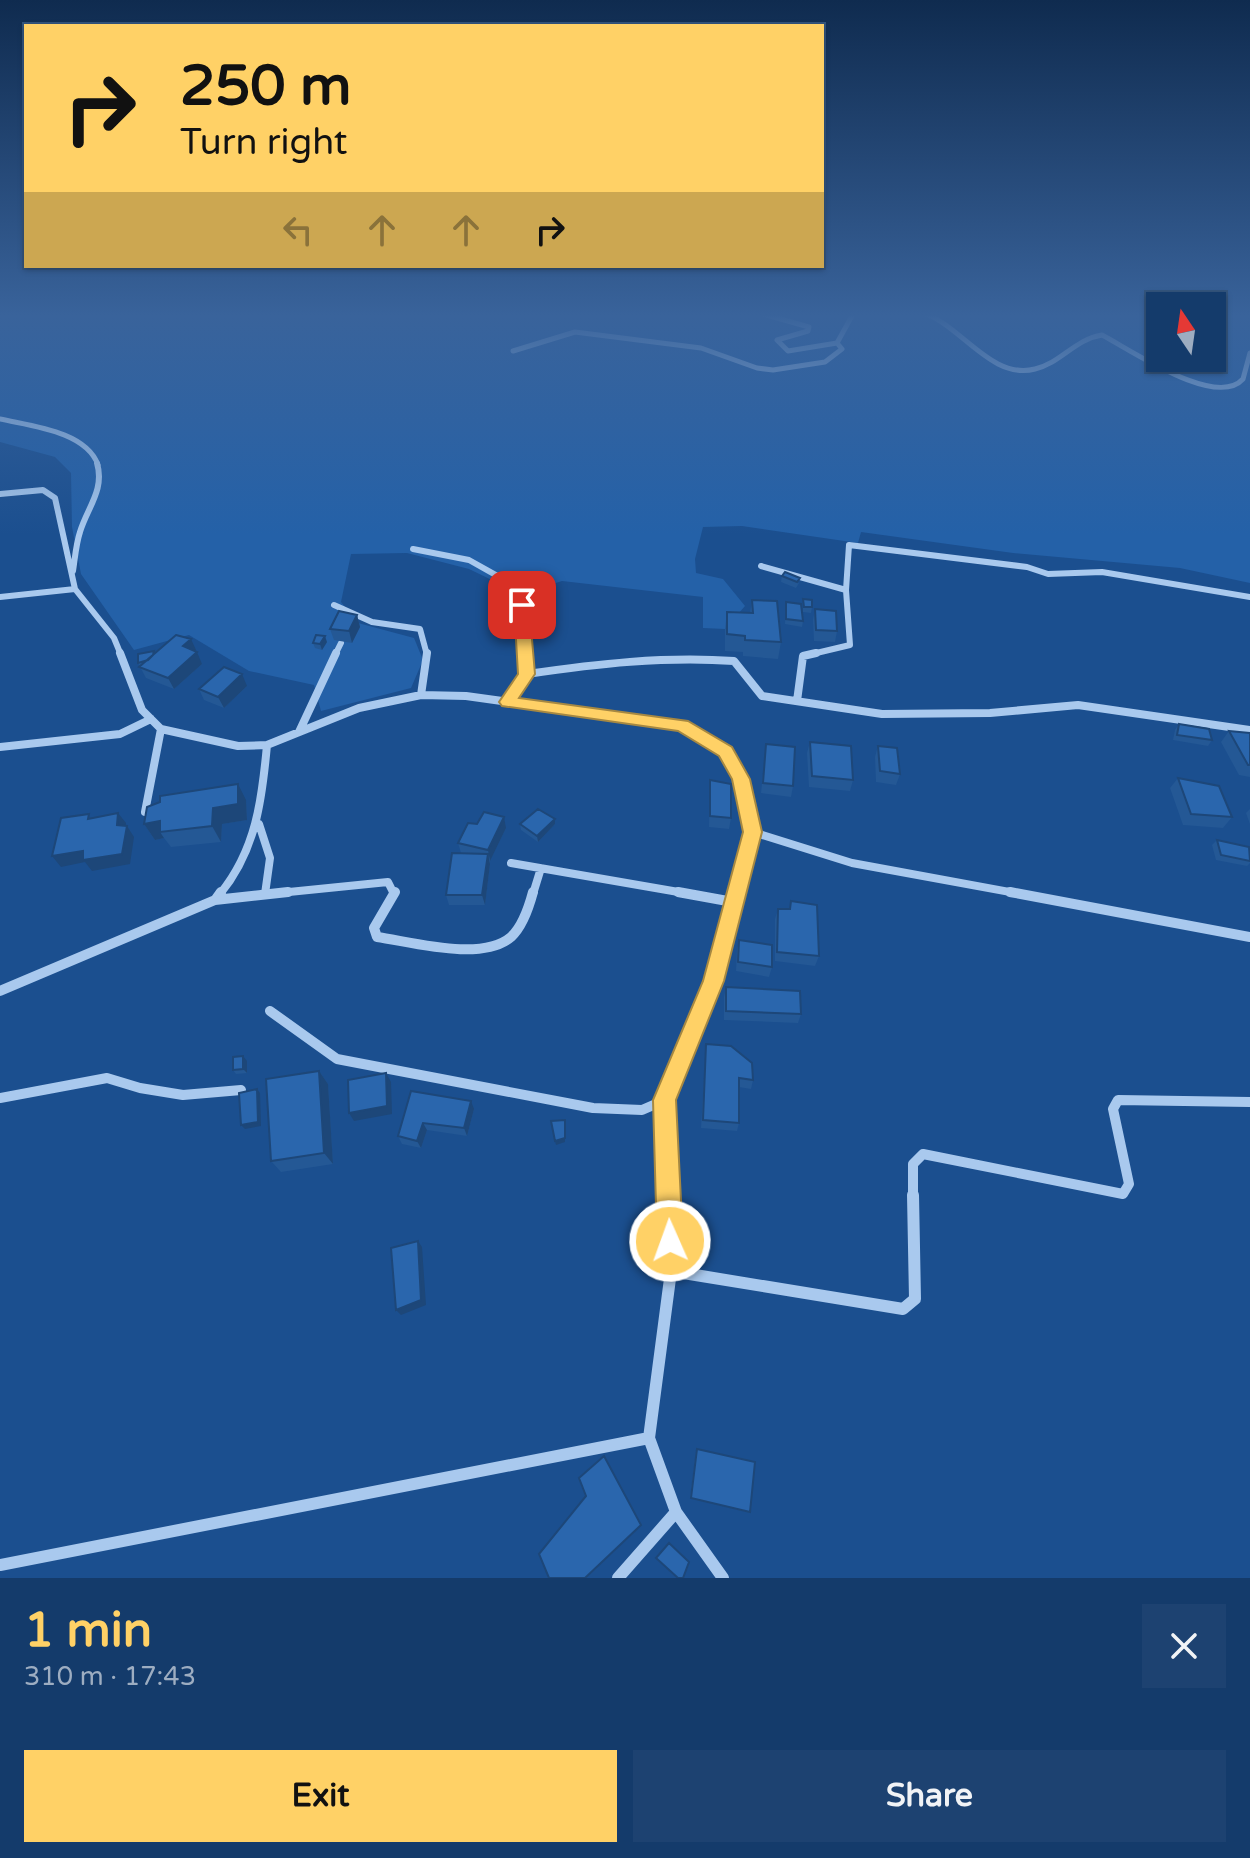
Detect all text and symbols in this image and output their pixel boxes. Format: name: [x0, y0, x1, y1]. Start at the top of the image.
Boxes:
text: 250 m: [180, 53, 351, 120]
icon: right: [48, 56, 152, 160]
text: Turn right: [180, 121, 347, 164]
icon: left: [276, 208, 320, 252]
icon: ahead: [360, 208, 404, 252]
icon: ahead: [444, 208, 488, 252]
icon: right: [528, 208, 572, 252]
north arrow: [1146, 292, 1226, 372]
map controls: [1146, 292, 1226, 372]
pin: [488, 571, 556, 639]
icon: arrive: [500, 583, 544, 627]
position arrow: [628, 1199, 712, 1283]
text: 1 min: [24, 1602, 152, 1660]
button: close: [1142, 1604, 1226, 1688]
text: 310 m · 17:43: [24, 1661, 196, 1692]
button: Exit: [24, 1750, 617, 1842]
button: Share: [633, 1750, 1226, 1842]

